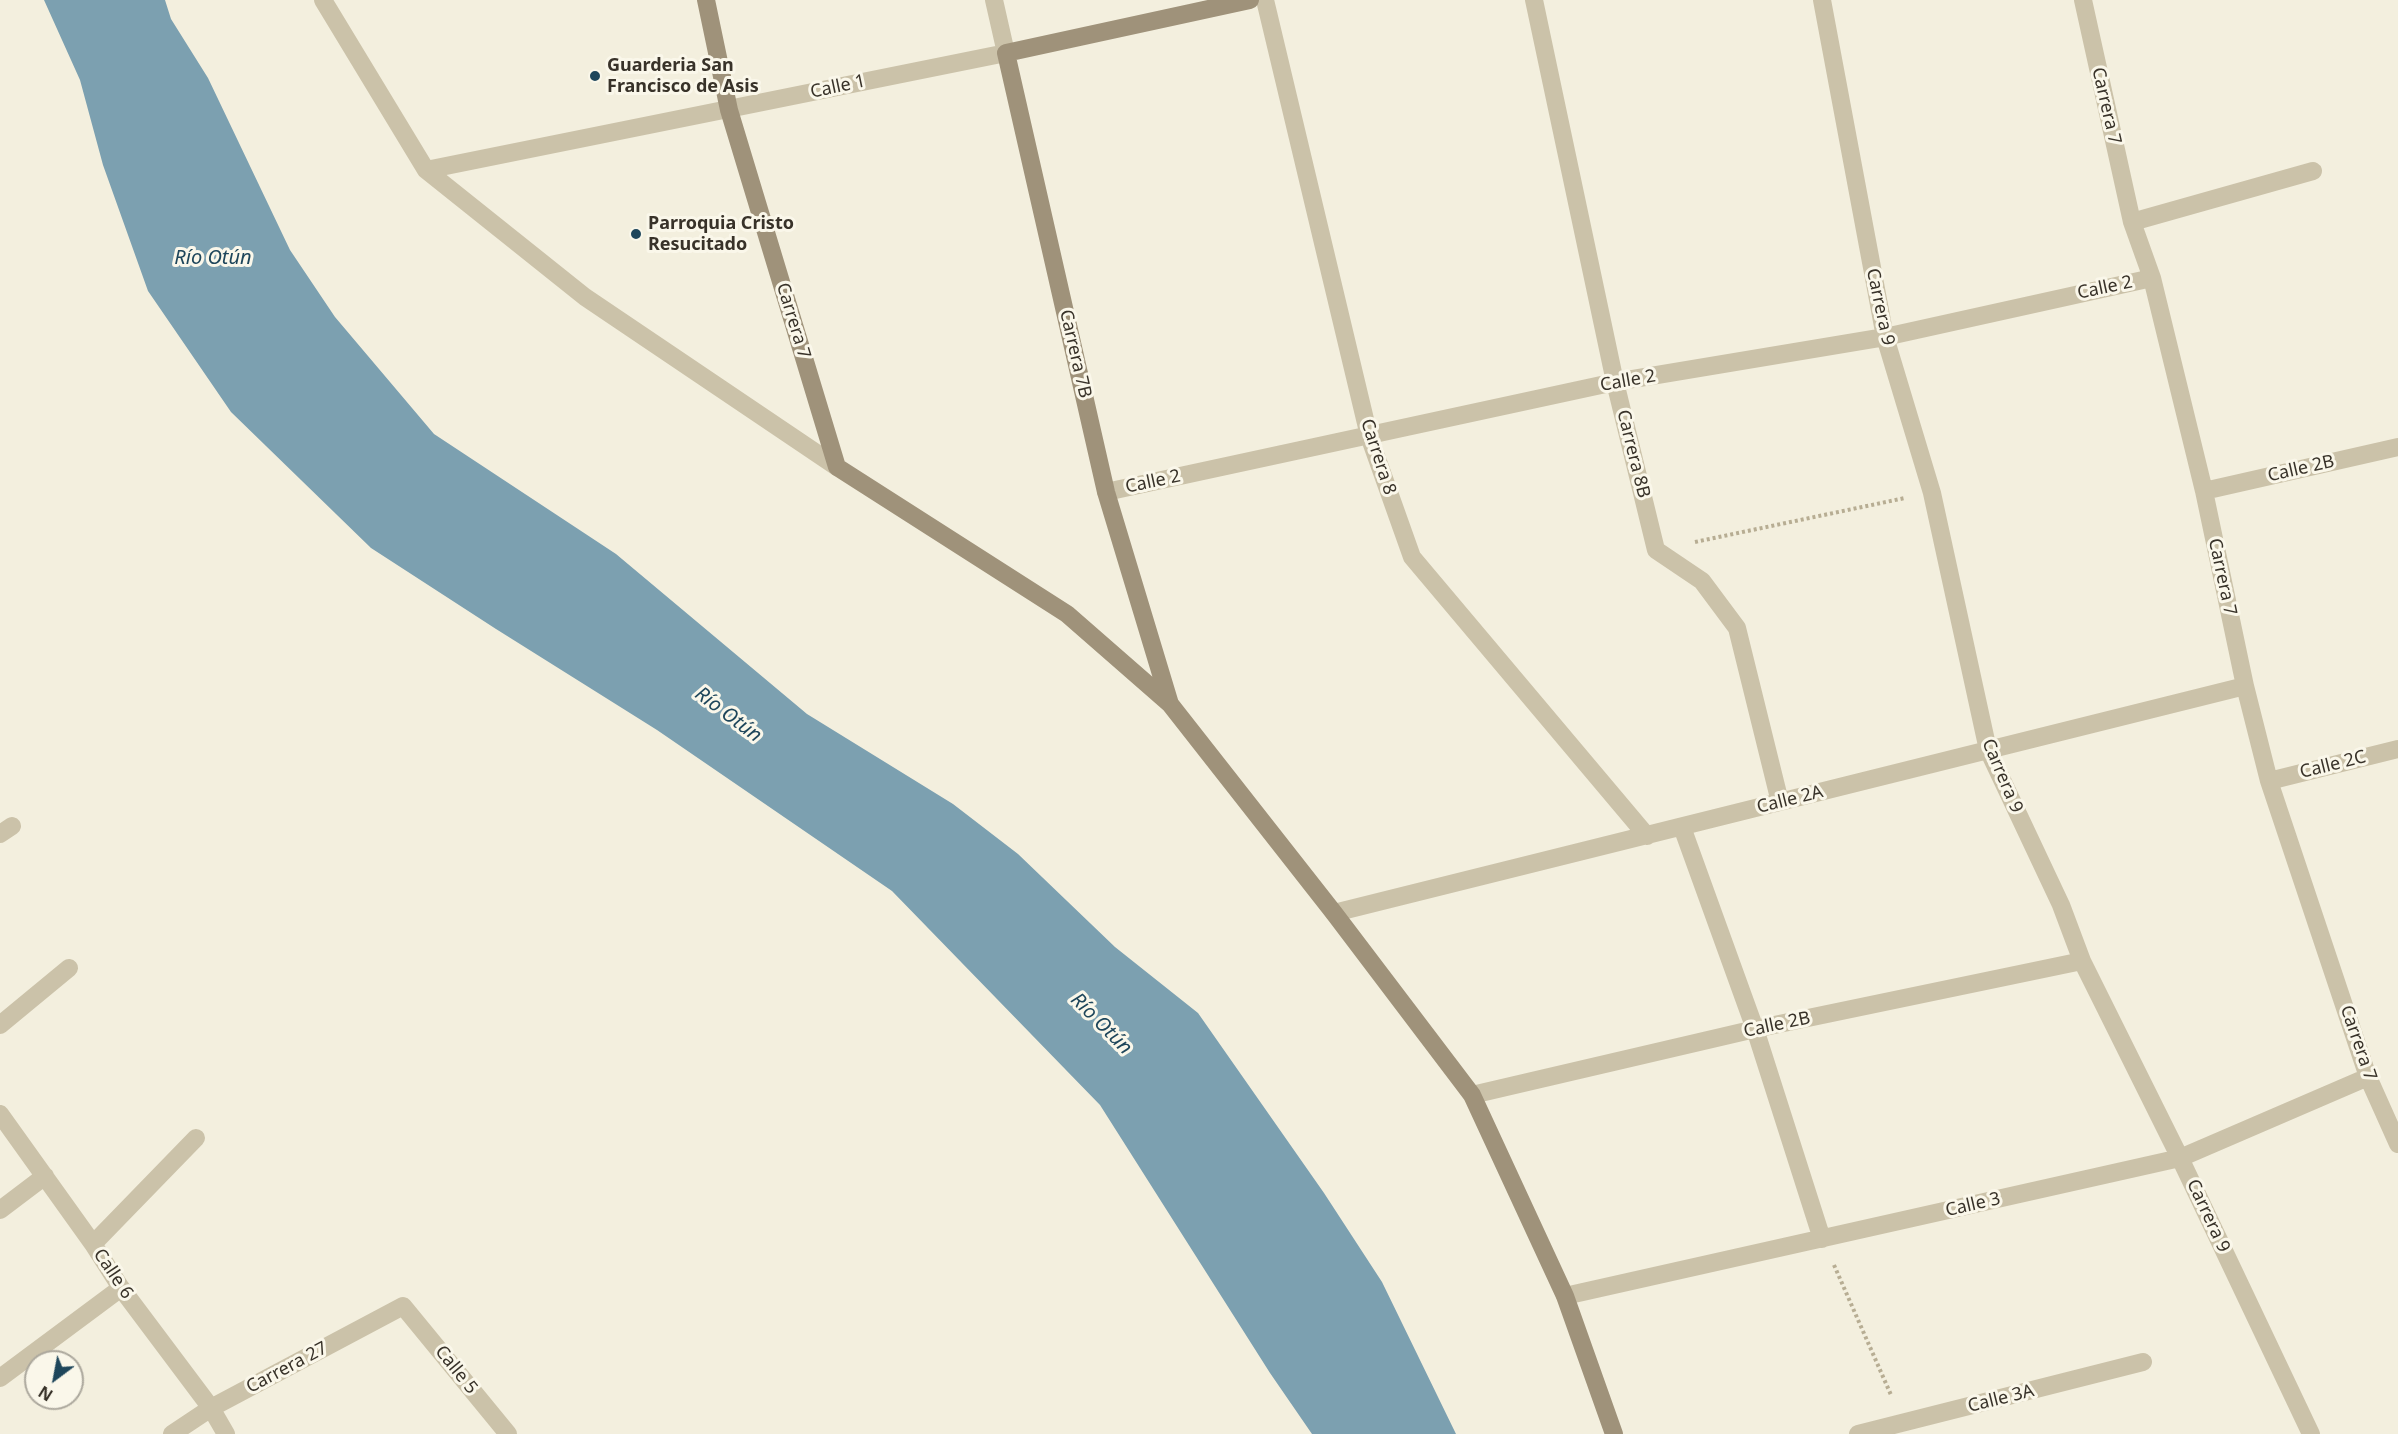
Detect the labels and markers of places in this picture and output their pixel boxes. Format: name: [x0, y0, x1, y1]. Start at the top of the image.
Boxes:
place label: Guarderia San Francisco de Asis: [607, 55, 759, 98]
marker: Guarderia San Francisco de Asis: [588, 69, 602, 83]
place label: Parroquia Cristo Resucitado: [648, 213, 794, 256]
marker: Parroquia Cristo Resucitado: [629, 227, 643, 241]

